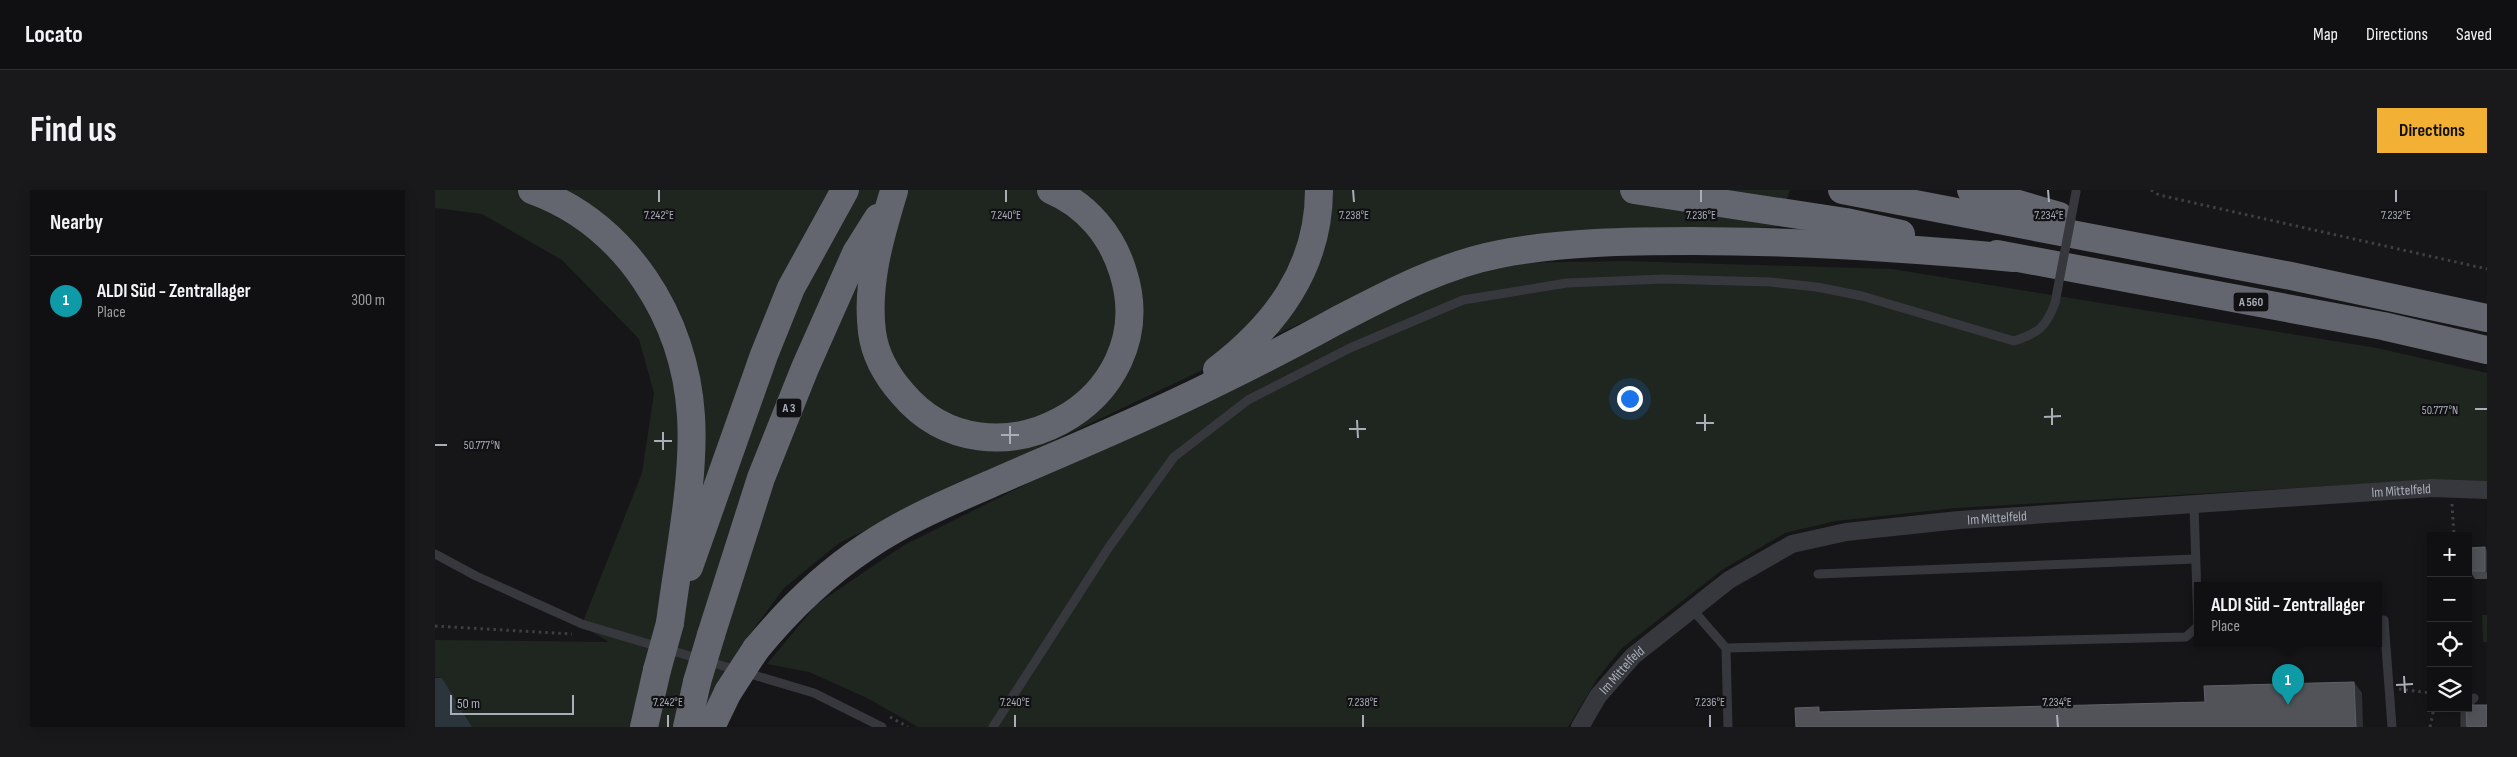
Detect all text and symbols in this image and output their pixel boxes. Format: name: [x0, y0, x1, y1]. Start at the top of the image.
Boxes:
text: Locato: [25, 20, 83, 49]
text: Map: [2313, 24, 2338, 45]
text: Directions: [2366, 24, 2428, 45]
text: Saved: [2456, 24, 2492, 45]
button: Directions: [2377, 108, 2487, 153]
text: Find us: [30, 109, 117, 152]
text: 7.242°E: [644, 208, 674, 223]
text: 7.240°E: [991, 208, 1021, 223]
text: 7.238°E: [1339, 208, 1369, 223]
text: 7.236°E: [1686, 208, 1716, 223]
text: 7.234°E: [2034, 208, 2064, 223]
text: 7.232°E: [2381, 208, 2411, 223]
text: Nearby: [50, 210, 103, 235]
text: ALDI Süd - Zentrallager: [97, 280, 251, 303]
text: 1: [63, 291, 69, 310]
text: 300 m: [351, 291, 385, 310]
road number: A 560: [2233, 292, 2269, 311]
text: Place: [97, 303, 126, 322]
your location: [1617, 386, 1643, 412]
road number: A 3: [777, 398, 801, 418]
text: 50.777°N: [2422, 403, 2458, 418]
text: 50.777°N: [464, 438, 500, 453]
street label: Im Mittelfeld: [2371, 480, 2431, 501]
street label: Im Mittelfeld: [1967, 507, 2027, 528]
map controls: [2427, 532, 2472, 712]
button: +: [2427, 532, 2472, 577]
button: −: [2427, 577, 2472, 622]
popup: [2194, 582, 2382, 647]
text: ALDI Süd - Zentrallager: [2211, 594, 2365, 617]
text: Place: [2211, 617, 2240, 636]
button: locate: [2427, 622, 2472, 667]
street label: Im Mittelfeld: [1596, 642, 1648, 698]
pin: 1: [2272, 664, 2304, 705]
button: layers: [2427, 667, 2472, 712]
scale bar: [450, 692, 574, 715]
text: 50 m: [457, 695, 480, 712]
text: 7.242°E: [653, 695, 683, 710]
text: 7.240°E: [1000, 695, 1030, 710]
text: 7.238°E: [1348, 695, 1378, 710]
text: 7.236°E: [1695, 695, 1725, 710]
text: 7.234°E: [2042, 695, 2072, 710]

